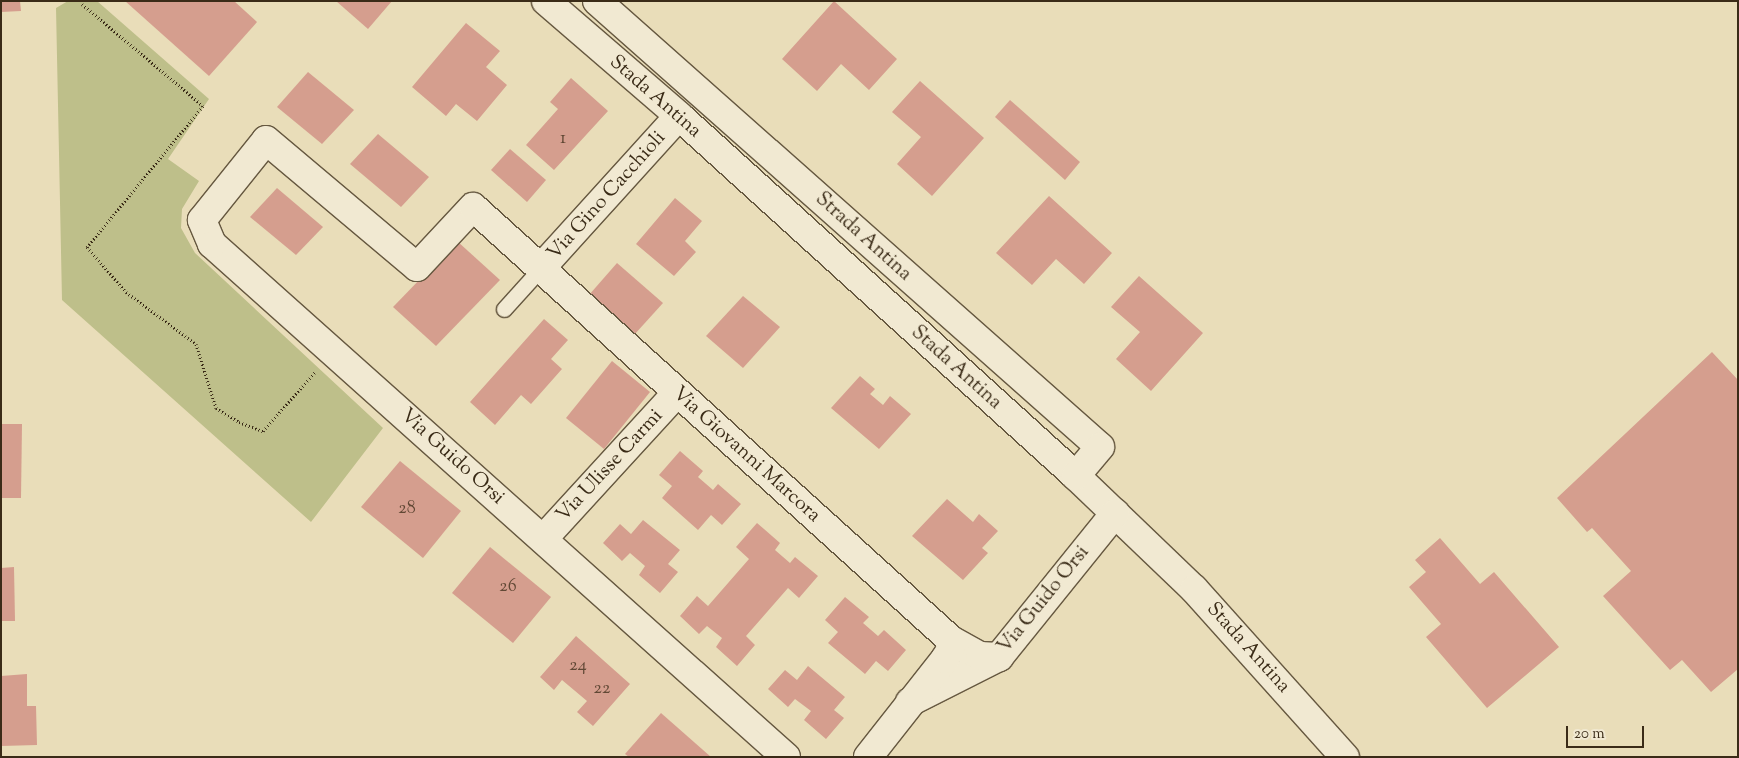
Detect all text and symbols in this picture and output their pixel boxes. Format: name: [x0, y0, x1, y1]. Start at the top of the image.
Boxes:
street label: Stada Antina: [604, 51, 706, 143]
street label: Via Gino Cacchioli: [543, 127, 671, 265]
house number: 1: [560, 128, 566, 150]
street label: Strada Antina: [810, 187, 916, 287]
street label: Stada Antina: [906, 321, 1006, 415]
street label: Via Giovanni Marcora: [667, 382, 825, 528]
street label: Via Guido Orsi: [395, 404, 509, 510]
street label: Via Ulisse Carmi: [552, 405, 668, 527]
house number: 28: [398, 498, 416, 520]
street label: Via Guido Orsi: [993, 541, 1095, 659]
house number: 26: [499, 576, 517, 598]
street label: Stada Antina: [1201, 598, 1295, 698]
house number: 24: [569, 655, 587, 677]
house number: 22: [594, 678, 610, 700]
scale bar: [1569, 716, 1646, 748]
text: 20 m: [1574, 724, 1605, 745]

